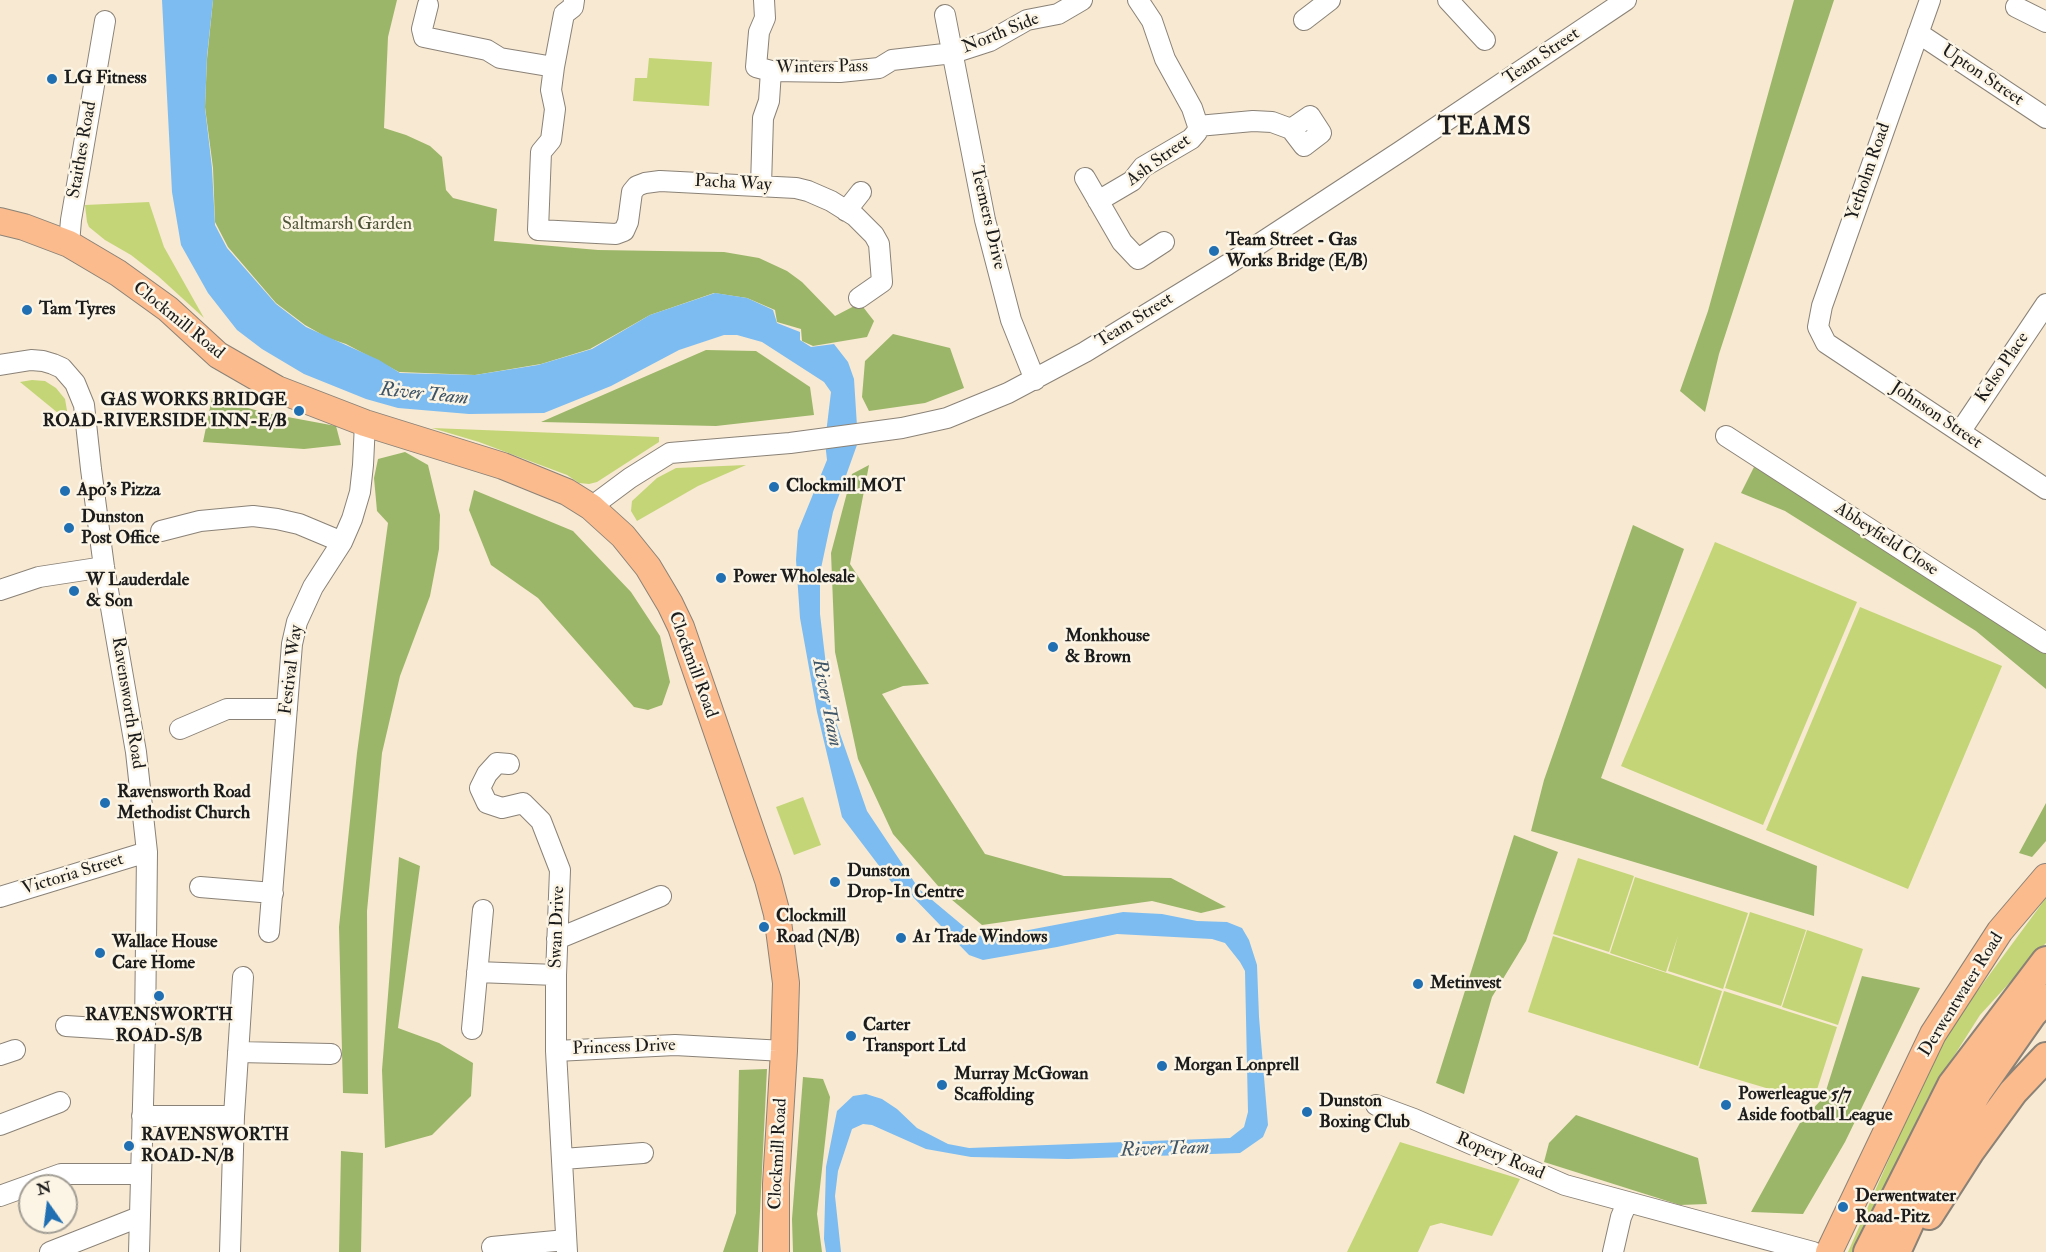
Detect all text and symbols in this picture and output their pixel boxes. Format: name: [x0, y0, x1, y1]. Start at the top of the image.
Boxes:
street label: North Side: [959, 9, 1043, 59]
street label: Team Street: [1500, 24, 1584, 90]
street label: Upton Street: [1937, 41, 2027, 111]
street label: Winters Pass: [776, 56, 868, 80]
place label: LG Fitness: [64, 68, 147, 90]
marker: LG Fitness: [45, 72, 59, 86]
street label: Staithes Road: [64, 100, 102, 200]
district label: TEAMS: [1438, 115, 1532, 143]
street label: Yetholm Road: [1842, 120, 1896, 224]
street label: Ash Street: [1123, 130, 1195, 192]
street label: Teemers Drive: [965, 164, 1009, 272]
street label: Pacha Way: [694, 171, 772, 197]
park label: Saltmarsh Garden: [282, 214, 412, 236]
place label: Team Street - Gas Works Bridge (E/B): [1226, 230, 1368, 272]
marker: Team Street - Gas Works Bridge (E/B): [1207, 244, 1221, 258]
street label: Clockmill Road: [128, 277, 228, 365]
street label: Team Street: [1092, 289, 1178, 353]
place label: Tam Tyres: [39, 299, 115, 321]
marker: Tam Tyres: [20, 303, 34, 317]
street label: Kelso Place: [1972, 329, 2034, 407]
water label: River Team: [379, 378, 469, 412]
street label: Johnson Street: [1886, 378, 1986, 454]
place label: GAS WORKS BRIDGE ROAD-RIVERSIDE INN-E/B: [43, 390, 287, 432]
marker: GAS WORKS BRIDGE ROAD-RIVERSIDE INN-E/B: [292, 404, 306, 418]
place label: Clockmill MOT: [786, 476, 905, 498]
place label: Apo’s Pizza: [77, 480, 161, 502]
marker: Clockmill MOT: [767, 480, 781, 494]
marker: Apo’s Pizza: [58, 484, 72, 498]
street label: Abbeyfield Close: [1830, 498, 1942, 582]
place label: Dunston Post Office: [81, 507, 159, 550]
marker: Dunston Post Office: [62, 521, 76, 535]
place label: Power Wholesale: [733, 567, 855, 589]
place label: W Lauderdale & Son: [86, 570, 189, 612]
marker: Power Wholesale: [714, 571, 728, 585]
marker: W Lauderdale & Son: [67, 584, 81, 598]
street label: Clockmill Road: [663, 609, 721, 721]
street label: Festival Way: [276, 624, 308, 716]
place label: Monkhouse & Brown: [1065, 626, 1150, 668]
street label: Ravensworth Road: [106, 635, 148, 771]
marker: Monkhouse & Brown: [1046, 640, 1060, 654]
water label: River Team: [806, 657, 846, 749]
place label: Ravensworth Road Methodist Church: [117, 782, 251, 824]
marker: Ravensworth Road Methodist Church: [98, 796, 112, 810]
street label: Victoria Street: [20, 849, 126, 901]
place label: Dunston Drop-In Centre: [847, 861, 964, 904]
marker: Dunston Drop-In Centre: [828, 875, 842, 889]
street label: Swan Drive: [546, 885, 570, 969]
place label: Clockmill Road (N/B): [776, 906, 860, 948]
marker: Clockmill Road (N/B): [757, 920, 771, 934]
place label: A1 Trade Windows: [913, 927, 1047, 949]
street label: Derwentwater Road: [1915, 929, 2009, 1061]
marker: A1 Trade Windows: [894, 931, 908, 945]
place label: Wallace House Care Home: [112, 932, 218, 974]
marker: Wallace House Care Home: [93, 946, 107, 960]
place label: Metinvest: [1430, 973, 1501, 995]
marker: Metinvest: [1411, 977, 1425, 991]
marker: RAVENSWORTH ROAD-S/B: [152, 989, 166, 1003]
place label: RAVENSWORTH ROAD-S/B: [85, 1005, 233, 1048]
place label: Carter Transport Ltd: [863, 1015, 966, 1058]
marker: Carter Transport Ltd: [844, 1029, 858, 1043]
street label: Princess Drive: [572, 1035, 676, 1061]
place label: Morgan Lonprell: [1174, 1055, 1299, 1077]
marker: Morgan Lonprell: [1155, 1059, 1169, 1073]
place label: Murray McGowan Scaffolding: [954, 1064, 1089, 1106]
marker: Murray McGowan Scaffolding: [935, 1078, 949, 1092]
place label: Powerleague 5/7 Aside football League: [1738, 1084, 1892, 1126]
place label: Dunston Boxing Club: [1319, 1091, 1410, 1134]
street label: Clockmill Road: [765, 1098, 793, 1210]
marker: Powerleague 5/7 Aside football League: [1719, 1098, 1733, 1112]
marker: Dunston Boxing Club: [1300, 1105, 1314, 1119]
place label: RAVENSWORTH ROAD-N/B: [141, 1125, 289, 1168]
street label: Ropery Road: [1453, 1129, 1547, 1185]
water label: River Team: [1120, 1136, 1210, 1164]
marker: RAVENSWORTH ROAD-N/B: [122, 1139, 136, 1153]
north arrow: [18, 1174, 78, 1234]
text: N: [35, 1177, 53, 1200]
place label: Derwentwater Road-Pitz: [1855, 1186, 1956, 1228]
marker: Derwentwater Road-Pitz: [1836, 1200, 1850, 1214]

